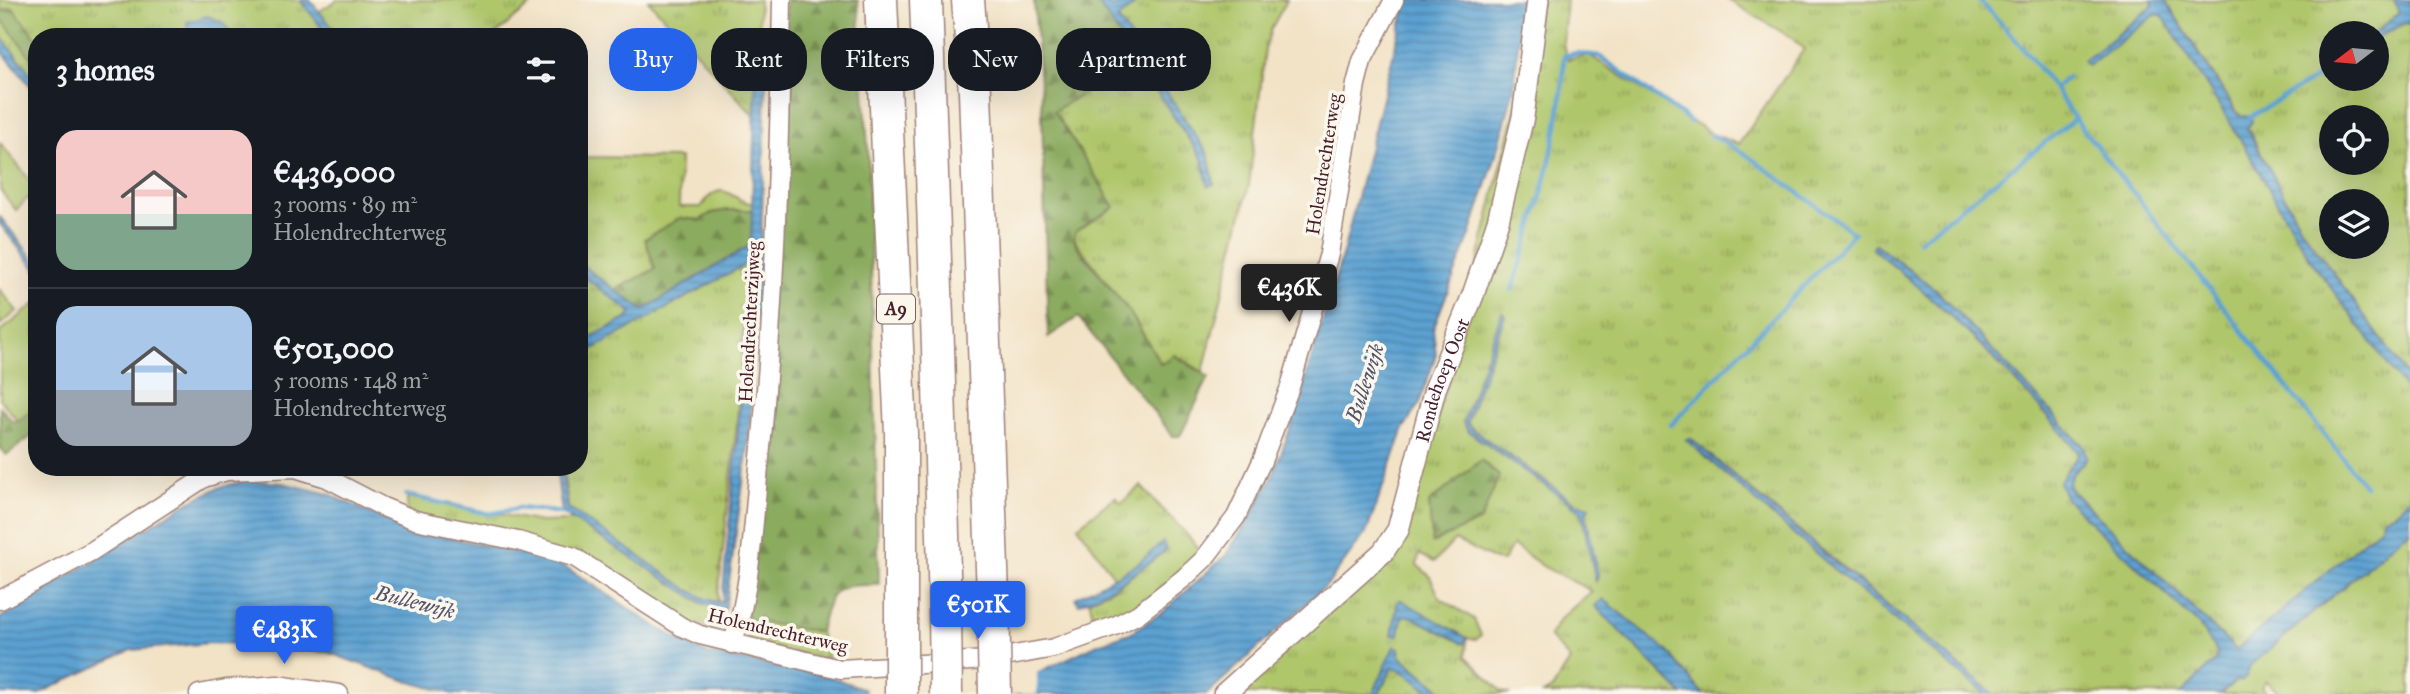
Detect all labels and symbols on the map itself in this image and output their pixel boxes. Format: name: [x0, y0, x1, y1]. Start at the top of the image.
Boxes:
north arrow: [2319, 21, 2389, 91]
street label: Holendrechterweg: [1301, 92, 1347, 237]
street label: Holendrechterzijweg: [734, 241, 766, 403]
pin: €436K: [1240, 264, 1338, 324]
road number: A9: [877, 295, 915, 324]
street label: Rondehoep Oost: [1410, 315, 1475, 445]
water label: Bullewijk: [1340, 340, 1390, 427]
water label: Bullewijk: [371, 579, 458, 625]
pin: €501K: [929, 582, 1027, 641]
street label: Holendrechterweg: [705, 603, 850, 659]
pin: €483K: [235, 606, 333, 666]

